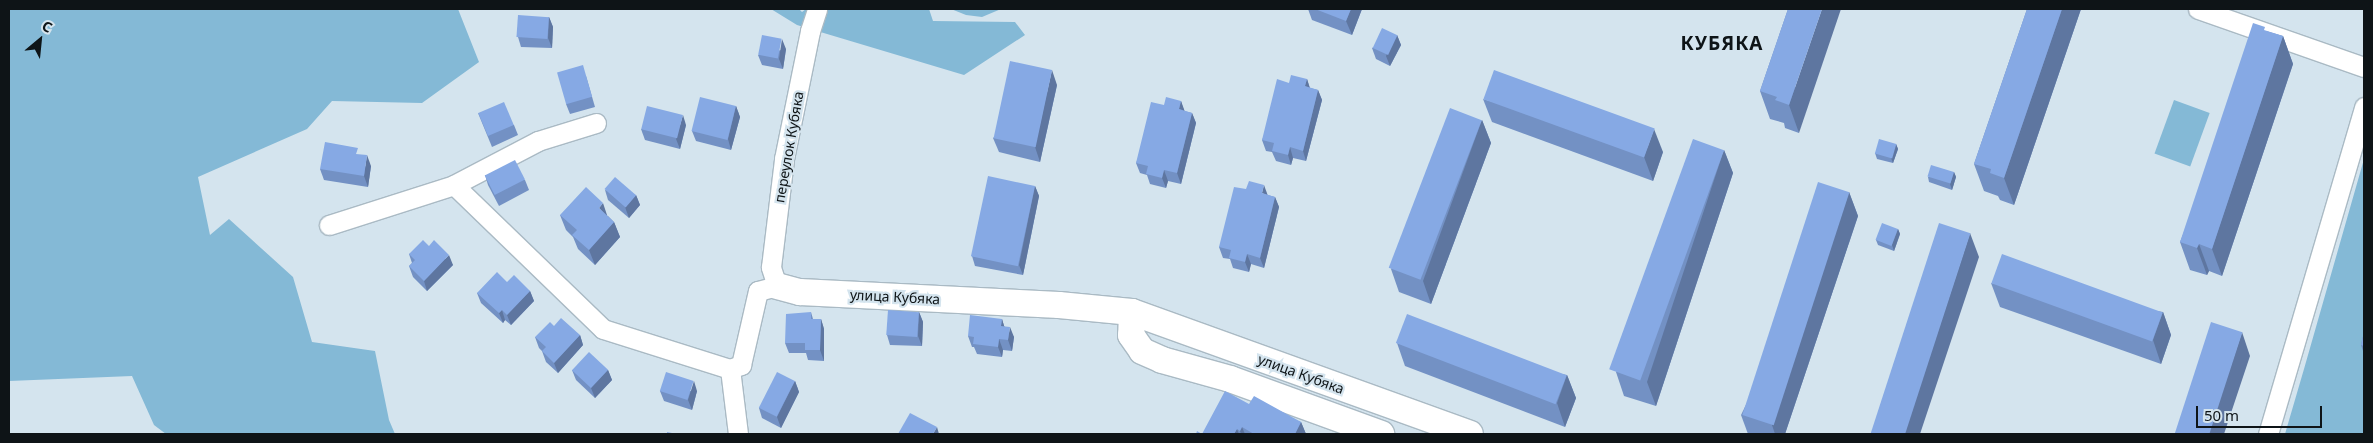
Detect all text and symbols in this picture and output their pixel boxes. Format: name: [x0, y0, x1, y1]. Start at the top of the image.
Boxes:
north arrow: [15, 15, 65, 65]
text: С: [39, 16, 56, 37]
district label: КУБЯКА: [1680, 33, 1764, 55]
street label: переулок Кубяка: [771, 90, 807, 204]
street label: улица Кубяка: [849, 286, 941, 308]
street label: улица Кубяка: [1256, 351, 1346, 397]
scale bar: [2198, 396, 2324, 428]
text: 50 m: [2204, 405, 2239, 425]

